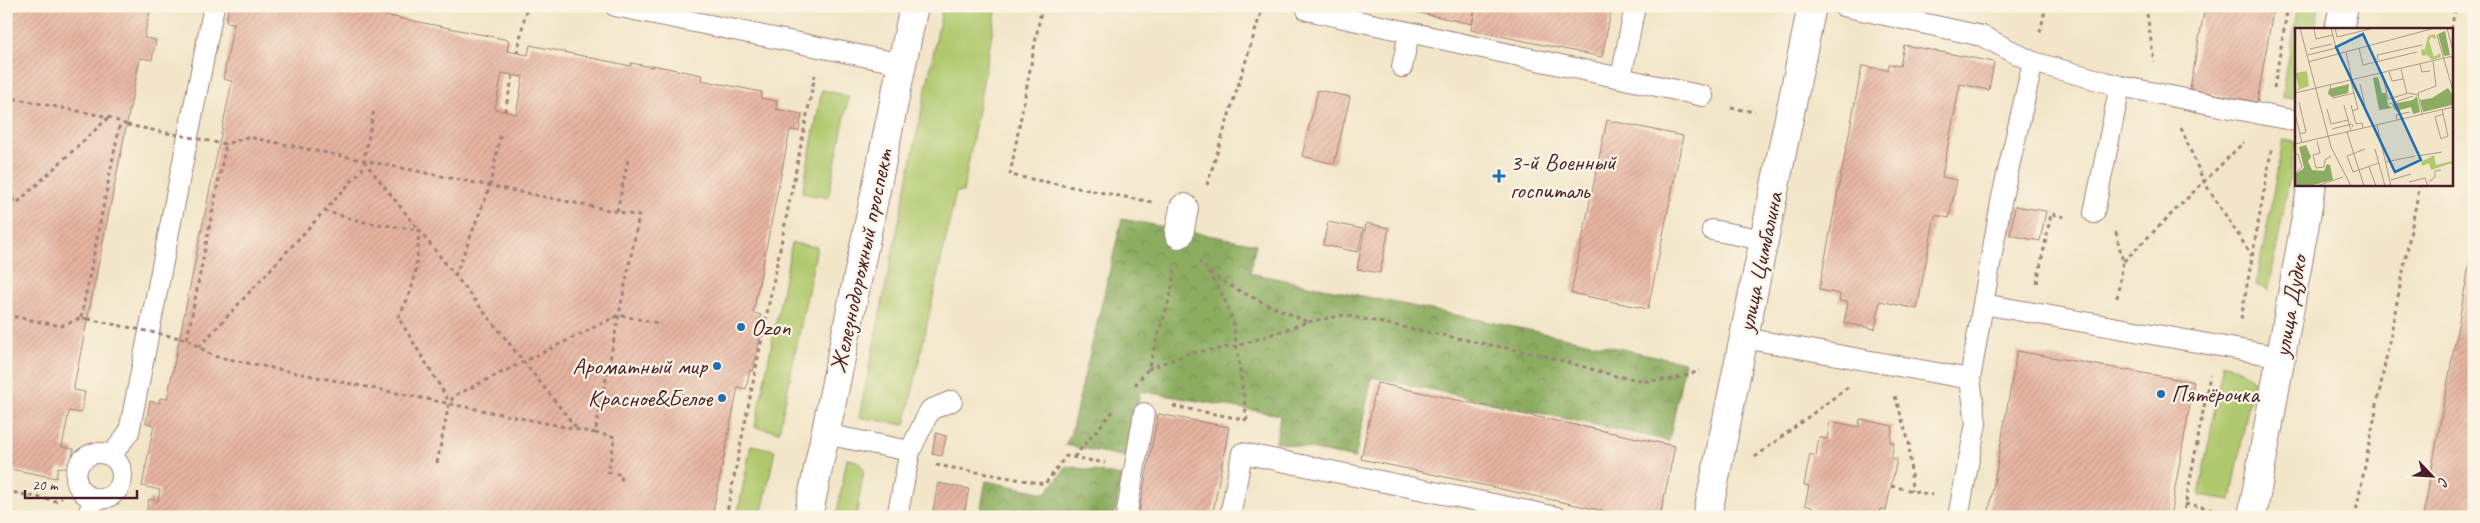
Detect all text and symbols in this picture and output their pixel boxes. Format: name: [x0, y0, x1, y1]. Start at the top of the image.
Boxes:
inset map: [2295, 28, 2452, 185]
street label: Железнодорожный проспект: [823, 146, 900, 376]
place label: 3-й Военный госпиталь: [1510, 147, 1618, 205]
marker: 3-й Военный госпиталь: [1492, 169, 1506, 183]
street label: улица Цимбалина: [1730, 188, 1790, 337]
street label: улица Дудко: [2266, 250, 2314, 361]
place label: Ozon: [751, 312, 791, 342]
marker: Ozon: [735, 321, 747, 333]
place label: Ароматный мир: [572, 351, 709, 381]
marker: Ароматный мир: [711, 360, 723, 372]
place label: Пятёрочка: [2171, 379, 2260, 409]
place label: Красное&Белое: [588, 383, 714, 413]
marker: Пятёрочка: [2155, 388, 2167, 400]
marker: Красное&Белое: [716, 392, 728, 404]
north arrow: [2408, 450, 2458, 500]
scale bar: [25, 468, 138, 500]
text: С: [2433, 475, 2452, 490]
text: 20 m: [32, 476, 59, 495]

